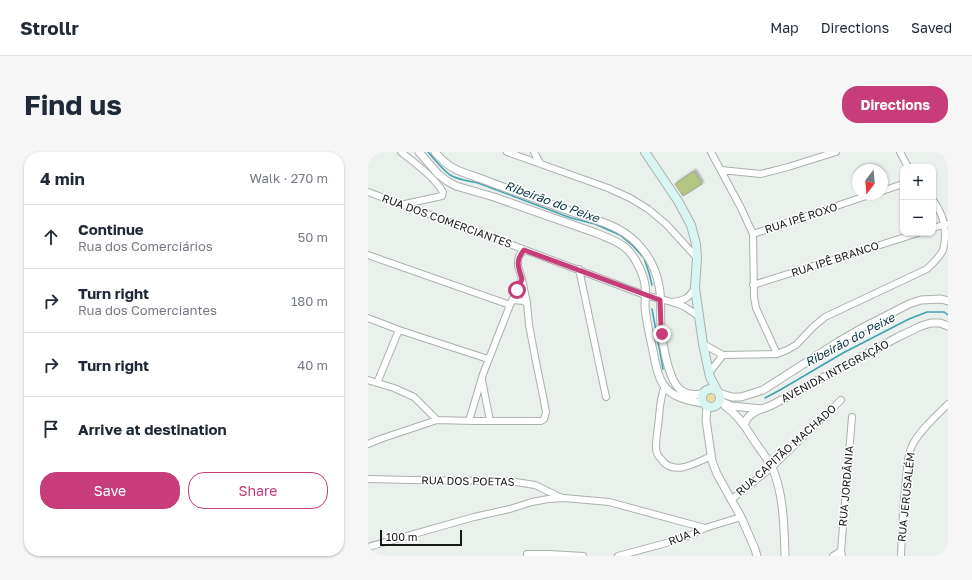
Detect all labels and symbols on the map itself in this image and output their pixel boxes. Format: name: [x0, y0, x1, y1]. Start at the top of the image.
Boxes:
north arrow: [852, 164, 888, 200]
water label: Ribeirão do Peixe: [503, 178, 602, 226]
street label: RUA DOS COMERCIANTES: [380, 191, 514, 250]
street label: RUA IPÊ ROXO: [763, 200, 839, 235]
street label: RUA IPÊ BRANCO: [789, 238, 880, 279]
route start: [508, 281, 526, 299]
water label: Ribeirão do Peixe: [802, 309, 898, 369]
route end: [653, 325, 671, 343]
street label: AVENIDA INTEGRAÇÃO: [779, 337, 891, 404]
street label: RUA CAPITÃO MACHADO: [733, 401, 838, 498]
street label: RUA JORDÂNIA: [835, 444, 856, 527]
street label: RUA JERUSALÉM: [894, 451, 917, 542]
street label: RUA DOS POETAS: [421, 473, 515, 488]
street label: RUA A: [666, 523, 702, 547]
scale bar: [380, 528, 462, 547]

